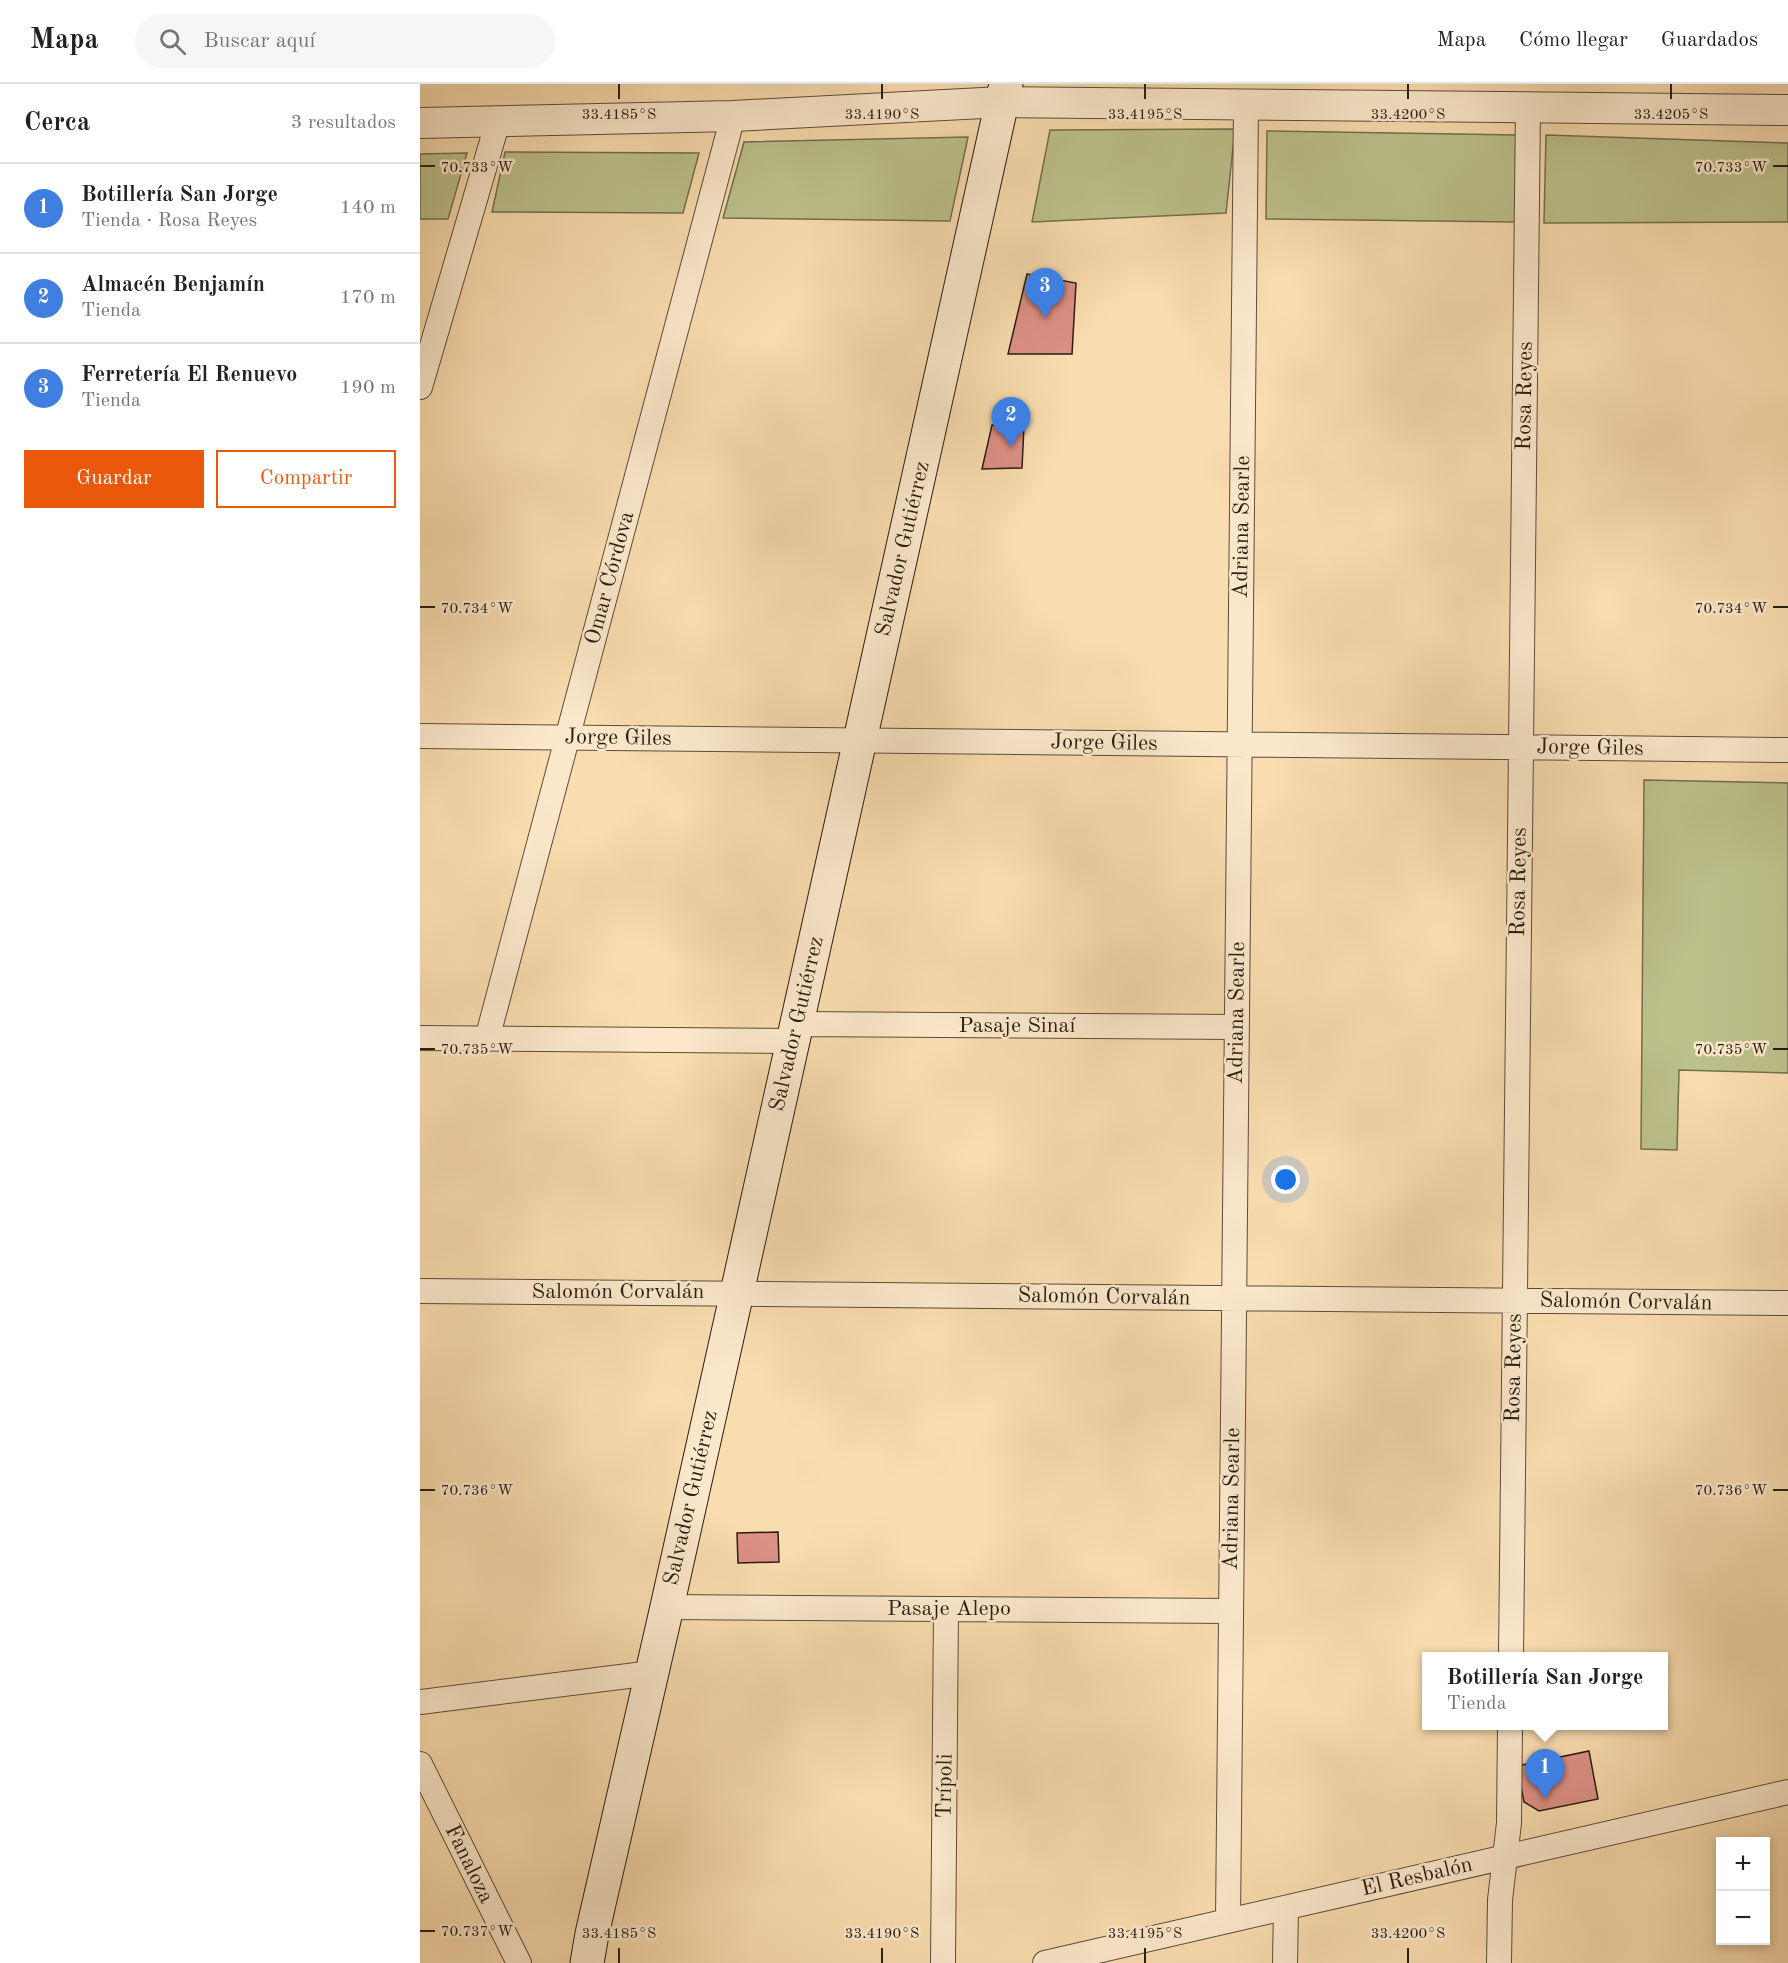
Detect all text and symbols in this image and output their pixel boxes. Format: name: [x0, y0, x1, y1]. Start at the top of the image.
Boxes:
search box: [135, 14, 555, 68]
icon: search: [156, 25, 189, 58]
text: Mapa: [30, 27, 99, 55]
text: Buscar aquí: [204, 30, 315, 52]
text: Mapa: [1437, 30, 1486, 51]
text: Cómo llegar: [1519, 30, 1628, 51]
text: Guardados: [1661, 30, 1758, 51]
text: 33.4185°S: [582, 108, 656, 123]
text: 33.4190°S: [845, 108, 919, 123]
text: 33.4195°S: [1108, 108, 1182, 123]
text: 33.4200°S: [1371, 108, 1445, 123]
text: 33.4205°S: [1634, 108, 1708, 123]
text: Cerca: [24, 110, 90, 136]
text: 3 resultados: [291, 113, 396, 133]
text: 70.733°W: [441, 161, 513, 176]
text: 70.733°W: [1695, 161, 1767, 176]
text: Botillería San Jorge: [81, 184, 278, 206]
text: 1: [38, 198, 49, 218]
text: 140 m: [340, 198, 396, 218]
text: Tienda · Rosa Reyes: [81, 211, 257, 231]
pin: 3: [1026, 268, 1064, 318]
text: Almacén Benjamín: [81, 274, 265, 296]
text: 2: [38, 288, 49, 308]
text: 170 m: [340, 288, 396, 308]
text: Tienda: [81, 301, 141, 321]
street label: Rosa Reyes: [1513, 341, 1537, 451]
text: Ferretería El Renuevo: [81, 364, 297, 386]
text: 3: [38, 378, 49, 398]
text: 190 m: [340, 378, 396, 398]
text: Tienda: [81, 391, 141, 411]
pin: 2: [992, 398, 1030, 447]
button: Guardar: [24, 450, 204, 508]
button: Compartir: [216, 450, 396, 508]
street label: Adriana Searle: [1230, 455, 1254, 599]
street label: Salvador Gutiérrez: [872, 459, 934, 639]
street label: Omar Córdova: [582, 509, 638, 647]
text: 70.734°W: [441, 602, 513, 617]
text: 70.734°W: [1695, 602, 1767, 617]
street label: Jorge Giles: [564, 726, 672, 750]
street label: Jorge Giles: [1050, 731, 1158, 755]
street label: Jorge Giles: [1536, 736, 1644, 760]
street label: Rosa Reyes: [1507, 827, 1531, 937]
street label: Salvador Gutiérrez: [766, 934, 828, 1114]
street label: Adriana Searle: [1225, 941, 1249, 1085]
street label: Pasaje Sinaí: [959, 1015, 1076, 1037]
text: 70.735°W: [441, 1043, 513, 1058]
text: 70.735°W: [1695, 1043, 1767, 1058]
your location: [1271, 1165, 1300, 1194]
street label: Salomón Corvalán: [532, 1281, 705, 1303]
street label: Salomón Corvalán: [1017, 1284, 1191, 1310]
street label: Salomón Corvalán: [1539, 1289, 1713, 1315]
street label: Rosa Reyes: [1502, 1313, 1526, 1423]
street label: Salvador Gutiérrez: [660, 1408, 722, 1588]
street label: Adriana Searle: [1220, 1427, 1244, 1571]
text: 70.736°W: [441, 1484, 513, 1499]
text: 70.736°W: [1695, 1484, 1767, 1499]
street label: Pasaje Alepo: [887, 1598, 1011, 1620]
popup: [1422, 1652, 1668, 1730]
text: Botillería San Jorge: [1447, 1667, 1643, 1689]
text: Tienda: [1447, 1694, 1507, 1714]
pin: 1: [1526, 1750, 1564, 1799]
street label: Trípoli: [933, 1753, 957, 1819]
street label: Fanaloza: [441, 1821, 497, 1907]
map controls: [1716, 1837, 1770, 1945]
button: +: [1716, 1837, 1770, 1891]
street label: El Resbalón: [1359, 1853, 1475, 1900]
button: −: [1716, 1891, 1770, 1945]
text: 70.737°W: [441, 1925, 513, 1940]
text: 33.4185°S: [582, 1927, 656, 1942]
text: 33.4190°S: [845, 1927, 919, 1942]
text: 33.4195°S: [1108, 1927, 1182, 1942]
text: 33.4200°S: [1371, 1927, 1445, 1942]

